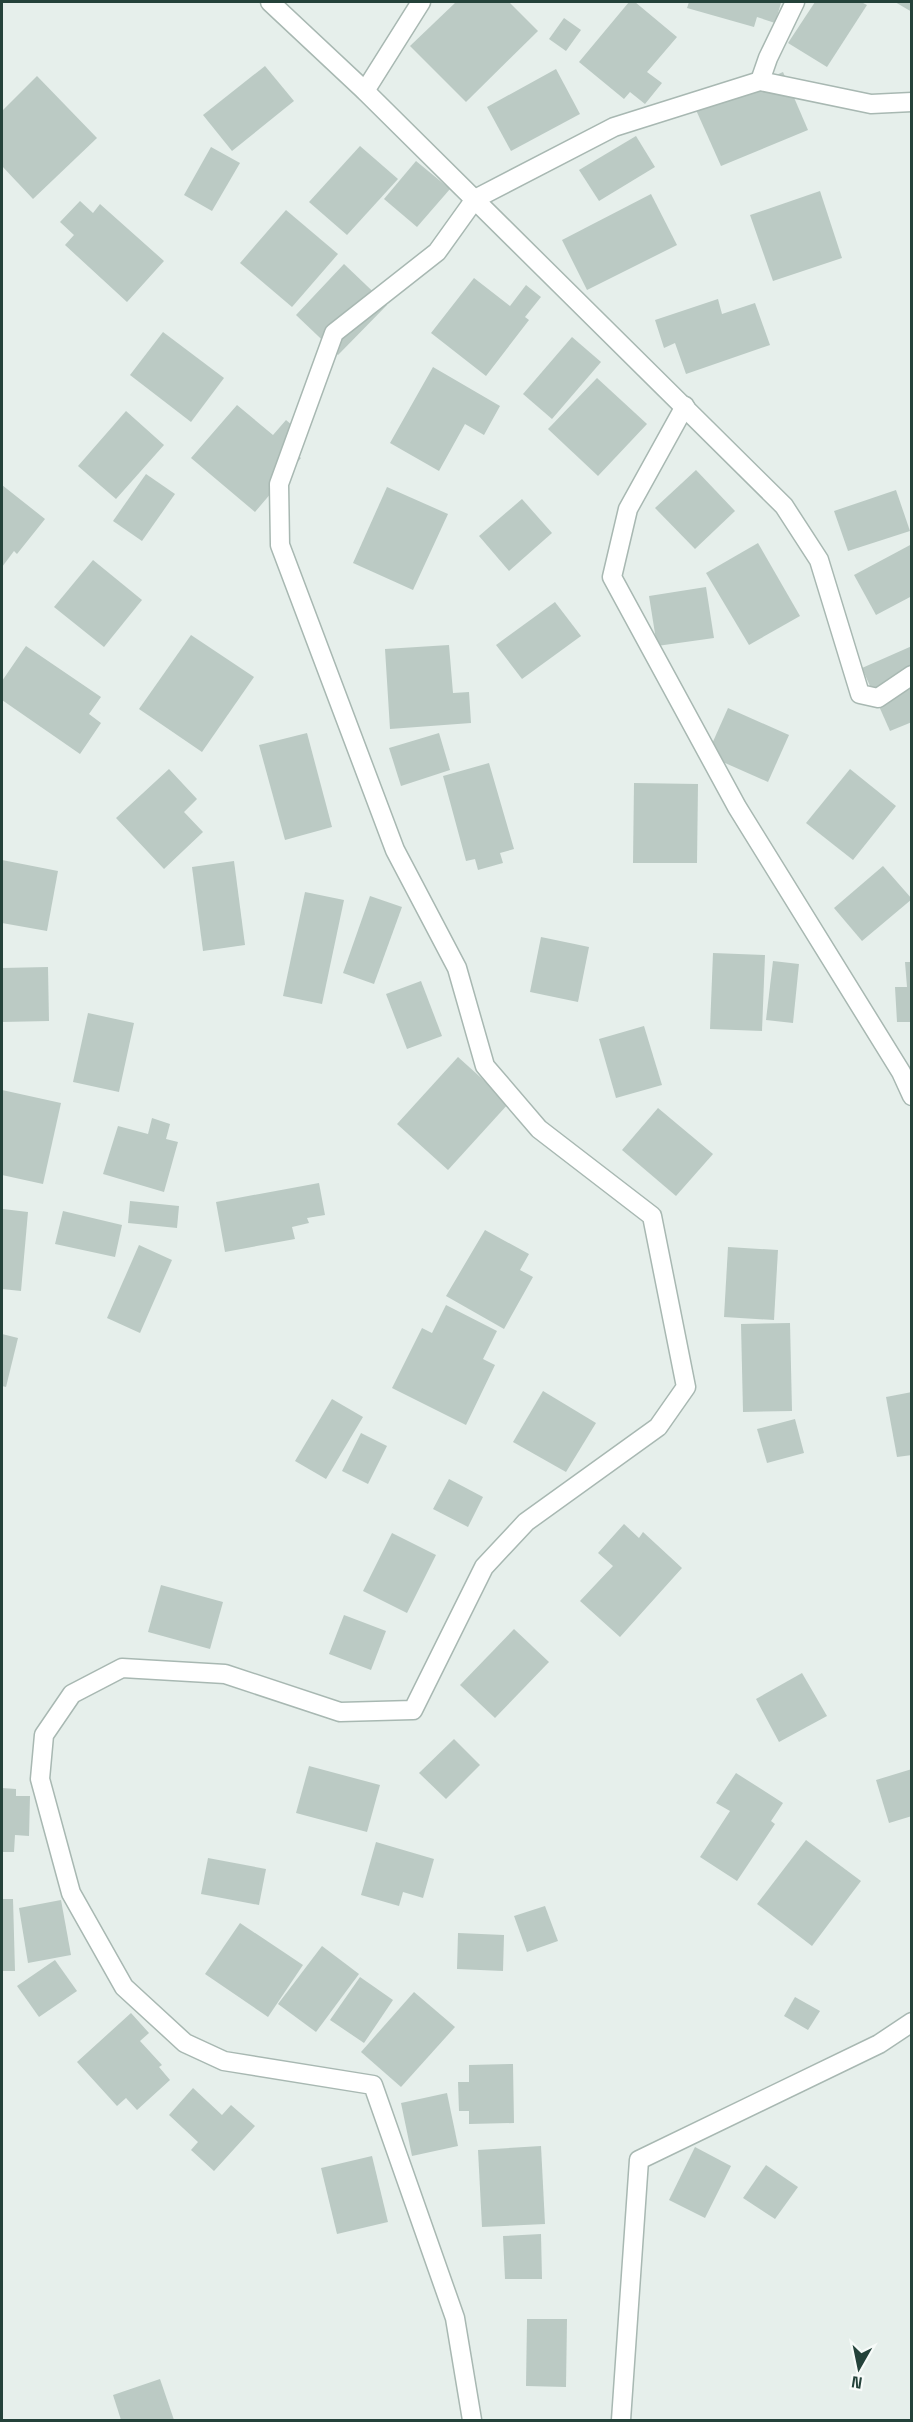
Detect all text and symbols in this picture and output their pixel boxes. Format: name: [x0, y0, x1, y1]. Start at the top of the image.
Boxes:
north arrow: [829, 2338, 889, 2398]
text: N: [850, 2371, 864, 2394]

